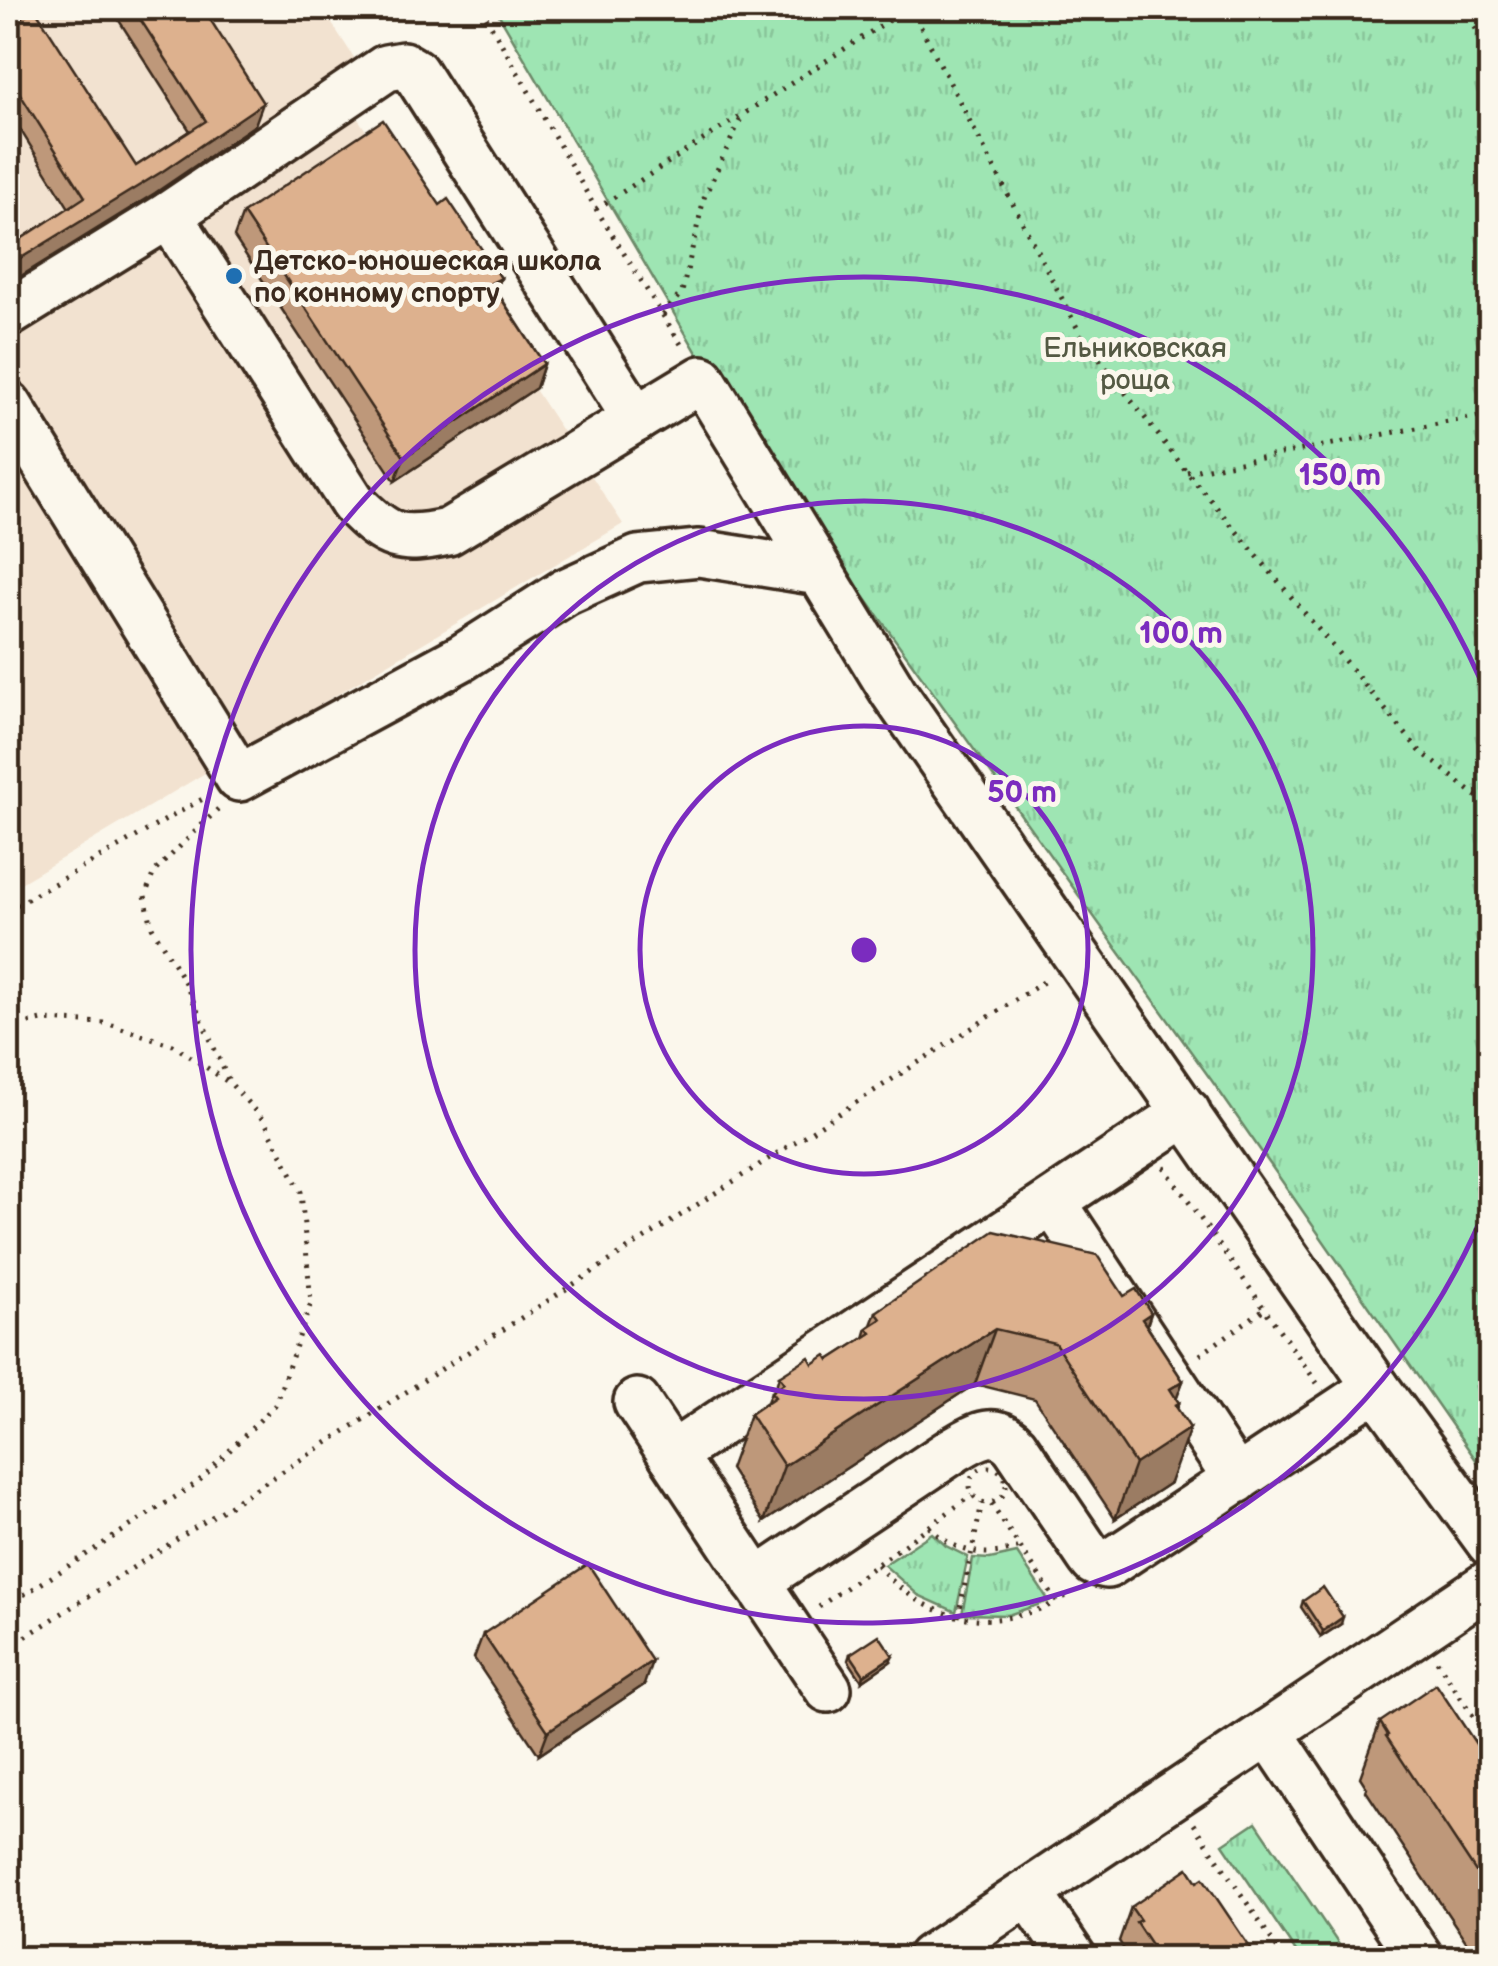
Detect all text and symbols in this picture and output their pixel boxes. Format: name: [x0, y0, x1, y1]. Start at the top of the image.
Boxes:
place label: Детско-юношеская школа по конному спорту: [254, 245, 602, 310]
marker: Детско-юношеская школа по конному спорту: [223, 265, 245, 287]
park label: Ельниковская роща: [1043, 332, 1227, 397]
text: 150 m: [1299, 458, 1381, 494]
text: 100 m: [1139, 616, 1223, 652]
text: 50 m: [987, 775, 1057, 811]
centre of rings: [846, 932, 882, 968]

